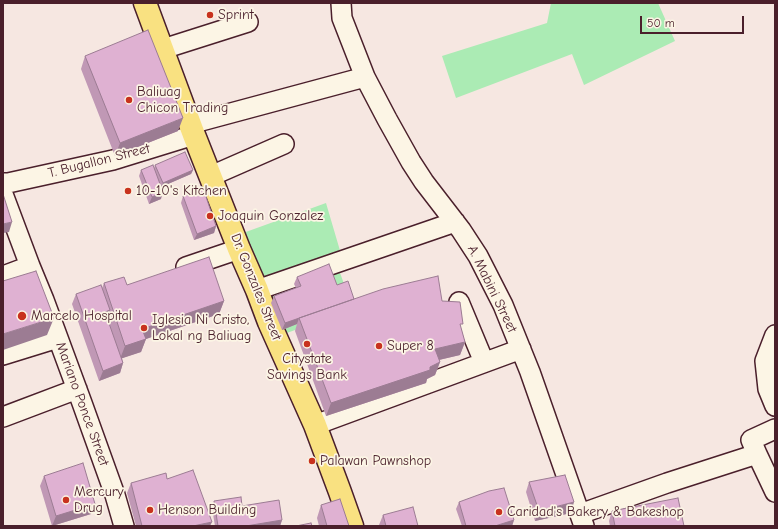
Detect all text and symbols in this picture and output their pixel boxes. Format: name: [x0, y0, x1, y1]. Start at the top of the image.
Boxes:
place label: Sprint: [218, 7, 254, 23]
scale bar: [642, 8, 746, 34]
marker: Sprint: [205, 10, 215, 20]
text: 50 m: [647, 16, 675, 30]
place label: Baliuag Chicon Trading: [137, 84, 228, 116]
marker: Baliuag Chicon Trading: [124, 95, 134, 105]
street label: T. Bugallon Street: [46, 140, 152, 182]
place label: 10-10's Kitchen: [136, 183, 227, 199]
marker: 10-10's Kitchen: [123, 186, 133, 196]
place label: Joaquin Gonzalez: [218, 208, 323, 224]
marker: Joaquin Gonzalez: [205, 211, 215, 221]
street label: Dr. Gonzales Street: [227, 231, 285, 343]
street label: A. Mabini Street: [464, 243, 520, 335]
place label: Marcelo Hospital: [31, 308, 132, 324]
marker: Marcelo Hospital: [16, 310, 28, 322]
place label: Iglesia Ni Cristo, Lokal ng Baliuag: [152, 312, 251, 344]
marker: Iglesia Ni Cristo, Lokal ng Baliuag: [139, 323, 149, 333]
place label: Super 8: [387, 338, 434, 354]
marker: Citystate Savings Bank: [302, 339, 312, 349]
street label: Mariano Ponce Street: [52, 340, 112, 468]
marker: Super 8: [374, 341, 384, 351]
place label: Citystate Savings Bank: [267, 351, 347, 384]
place label: Palawan Pawnshop: [320, 453, 431, 469]
marker: Palawan Pawnshop: [307, 456, 317, 466]
place label: Mercury Drug: [74, 484, 124, 516]
marker: Mercury Drug: [61, 495, 71, 505]
place label: Henson Building: [158, 502, 256, 518]
place label: Caridad's Bakery & Bakeshop: [507, 504, 684, 520]
marker: Henson Building: [145, 505, 155, 515]
marker: Caridad's Bakery & Bakeshop: [494, 507, 504, 517]

